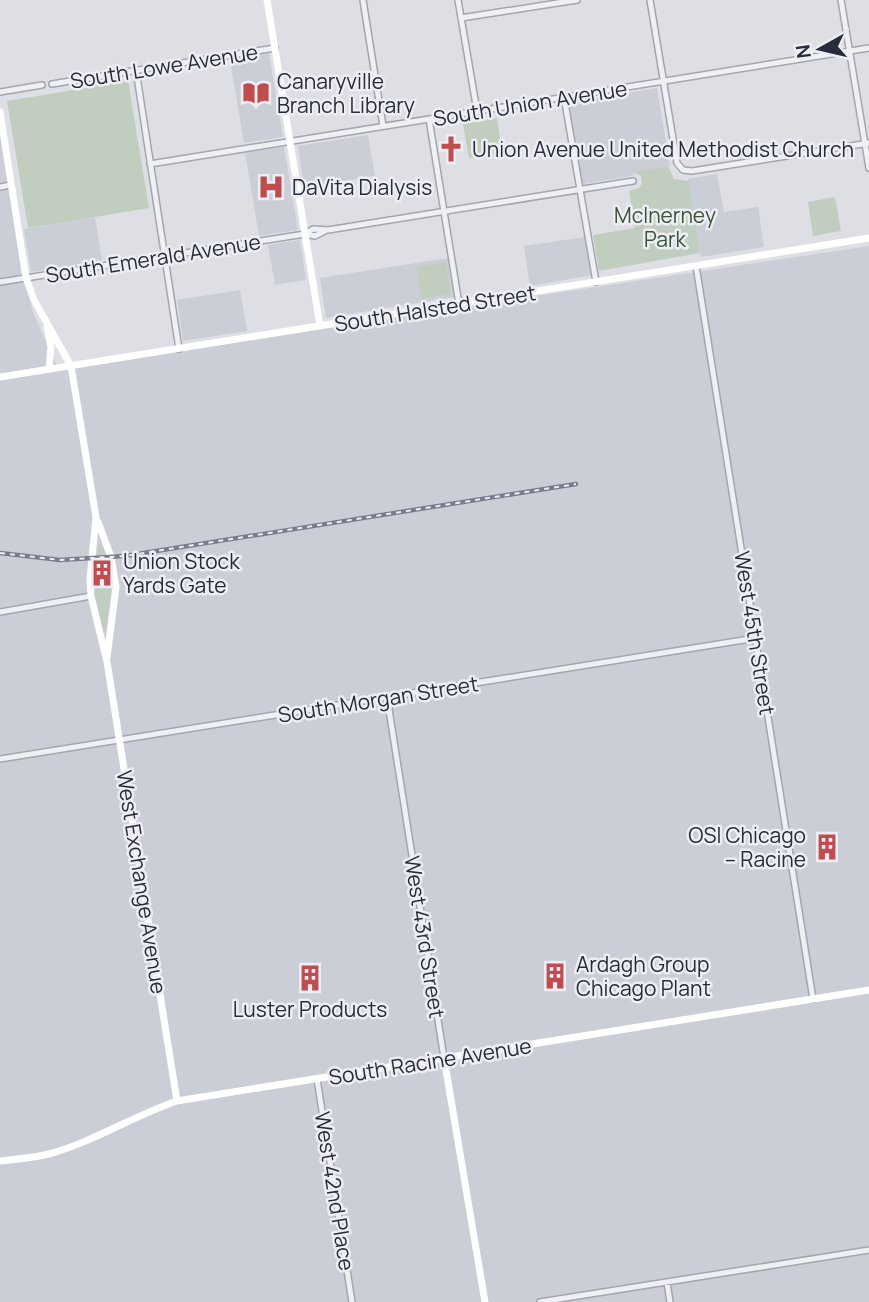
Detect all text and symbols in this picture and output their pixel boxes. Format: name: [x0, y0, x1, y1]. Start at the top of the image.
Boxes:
north arrow: [785, 14, 855, 84]
street label: South Lowe Avenue: [68, 37, 260, 95]
text: N: [789, 43, 817, 60]
place label: Canaryville Branch Library: [277, 67, 415, 119]
street label: South Union Avenue: [431, 74, 629, 132]
library icon: Canaryville Branch Library: [241, 78, 271, 108]
church icon: Union Avenue United Methodist Church: [436, 134, 466, 164]
place label: Union Avenue United Methodist Church: [472, 135, 854, 163]
hospital icon: DaVita Dialysis: [256, 172, 286, 202]
place label: DaVita Dialysis: [292, 173, 432, 201]
park label: McInerney Park: [614, 201, 716, 253]
street label: South Emerald Avenue: [44, 227, 262, 289]
street label: South Halsted Street: [332, 278, 538, 338]
place label: Union Stock Yards Gate: [123, 547, 240, 599]
street label: West 45th Street: [728, 549, 782, 717]
building icon: Union Stock Yards Gate: [87, 558, 117, 588]
street label: South Morgan Street: [276, 669, 480, 729]
street label: West Exchange Avenue: [110, 768, 174, 996]
place label: OSI Chicago – Racine: [688, 821, 806, 873]
building icon: OSI Chicago – Racine: [812, 832, 842, 862]
street label: West 43rd Street: [398, 854, 452, 1020]
place label: Ardagh Group Chicago Plant: [576, 950, 711, 1002]
building icon: Ardagh Group Chicago Plant: [540, 961, 570, 991]
building icon: Luster Products: [295, 963, 325, 993]
place label: Luster Products: [233, 995, 387, 1023]
street label: South Racine Avenue: [327, 1031, 533, 1091]
street label: West 42nd Place: [309, 1110, 361, 1272]

